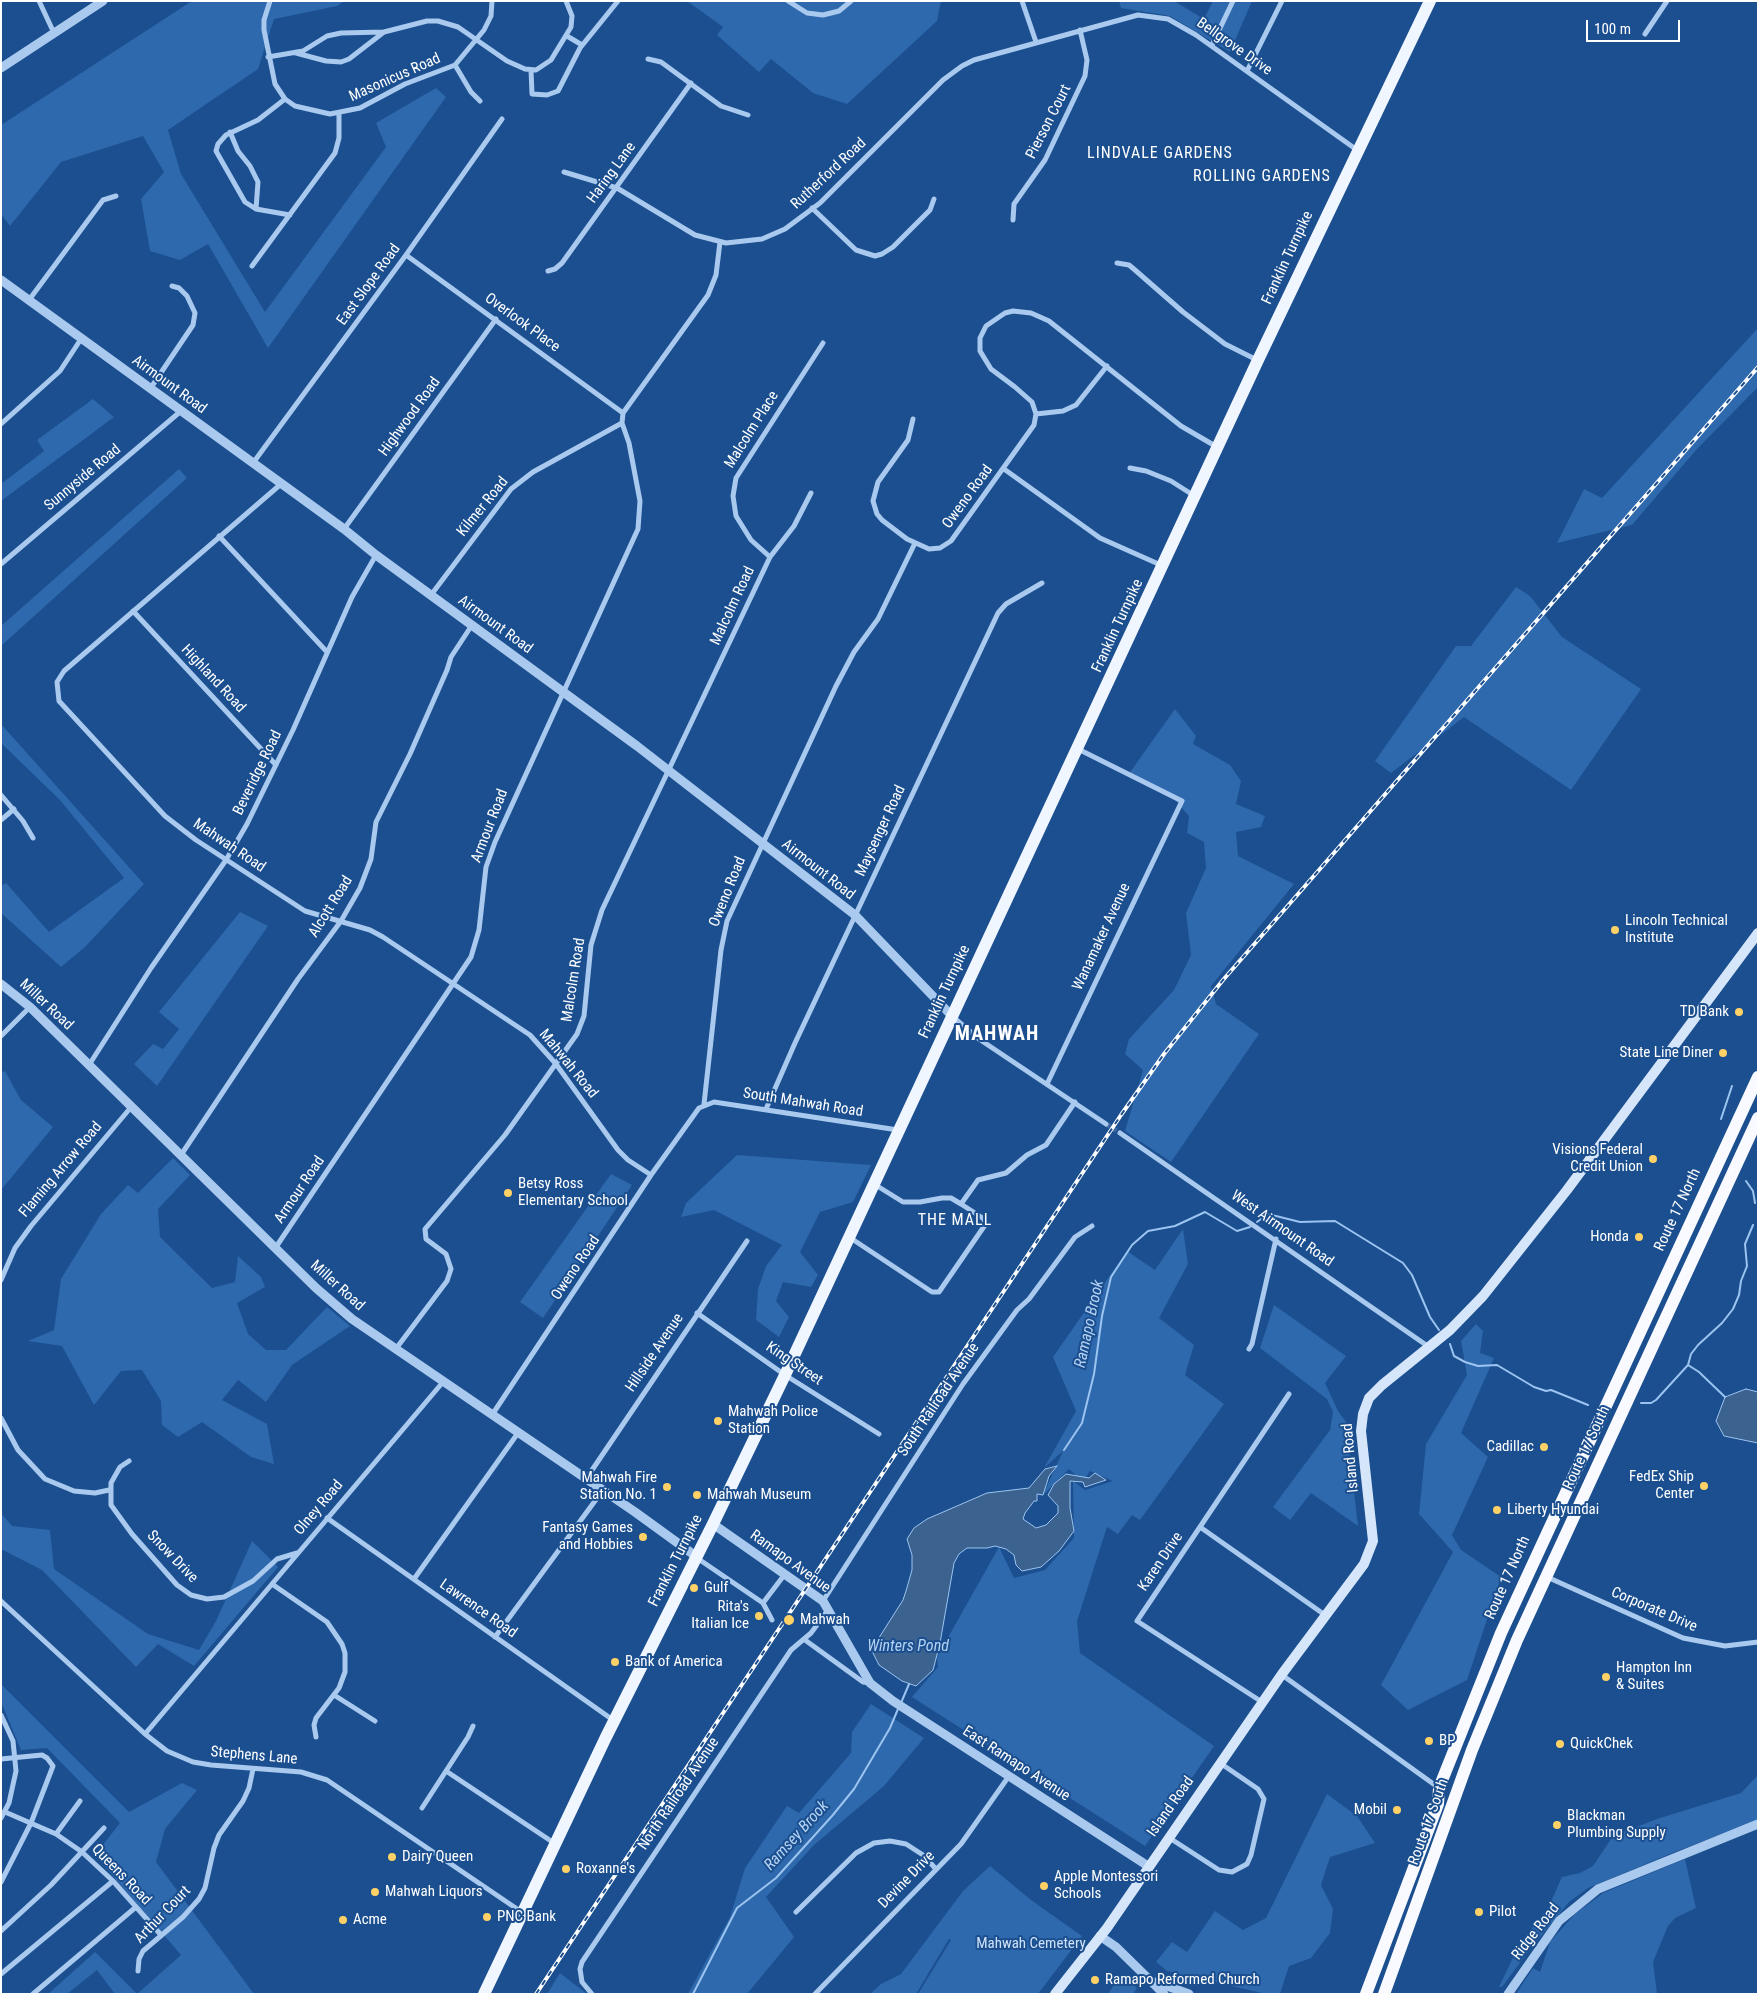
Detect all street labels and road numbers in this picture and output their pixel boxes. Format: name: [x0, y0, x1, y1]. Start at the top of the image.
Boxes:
street label: Bellgrove Drive: [1193, 14, 1275, 80]
street label: Masonicus Road: [346, 50, 444, 106]
street label: Pierson Court: [1023, 82, 1075, 162]
street label: Rutherford Road: [788, 135, 870, 213]
street label: Haring Lane: [584, 139, 640, 207]
street label: Franklin Turnpike: [1259, 209, 1317, 307]
street label: East Slope Road: [333, 241, 405, 329]
street label: Overlook Place: [481, 290, 563, 356]
street label: Airmount Road: [128, 352, 210, 418]
street label: Highwood Road: [375, 374, 445, 460]
street label: Malcolm Place: [721, 388, 783, 472]
street label: Sunnyside Road: [41, 441, 125, 515]
street label: Oweno Road: [939, 462, 997, 532]
street label: Kilmer Road: [454, 474, 512, 540]
street label: Malcolm Road: [707, 564, 759, 648]
street label: Franklin Turnpike: [1089, 577, 1147, 675]
street label: Airmount Road: [454, 592, 536, 658]
street label: Highland Road: [177, 641, 249, 717]
street label: Beveridge Road: [230, 728, 286, 818]
street label: Maysenger Road: [852, 783, 910, 879]
street label: Armour Road: [468, 787, 512, 865]
street label: Mahwah Road: [189, 815, 269, 877]
street label: Airmount Road: [778, 836, 858, 904]
street label: Oweno Road: [706, 854, 750, 930]
street label: Alcott Road: [305, 873, 357, 941]
street label: Wanamaker Avenue: [1069, 881, 1135, 993]
street label: Malcolm Road: [558, 937, 590, 1023]
street label: Franklin Turnpike: [916, 943, 974, 1041]
street label: Miller Road: [15, 976, 77, 1034]
street label: Mahwah Road: [535, 1026, 601, 1102]
street label: South Mahwah Road: [742, 1085, 864, 1121]
street label: Flaming Arrow Road: [16, 1119, 106, 1221]
street label: Armour Road: [271, 1153, 329, 1227]
street label: Route 17 North: [1651, 1166, 1705, 1254]
street label: West Airmount Road: [1227, 1187, 1337, 1271]
street label: Oweno Road: [548, 1232, 604, 1304]
street label: Miller Road: [306, 1257, 368, 1315]
street label: Hillside Avenue: [622, 1310, 688, 1396]
street label: King Street: [762, 1338, 826, 1390]
street label: South Railroad Avenue: [894, 1340, 984, 1460]
street label: Route 17 South: [1560, 1403, 1614, 1493]
street label: Island Road: [1339, 1423, 1363, 1493]
street label: Olney Road: [291, 1477, 347, 1539]
street label: Franklin Turnpike: [645, 1512, 707, 1610]
street label: Snow Drive: [143, 1527, 201, 1587]
street label: Ramapo Avenue: [746, 1527, 834, 1597]
street label: Karen Drive: [1135, 1529, 1187, 1595]
street label: Route 17 North: [1482, 1534, 1534, 1622]
street label: Lawrence Road: [436, 1576, 520, 1642]
street label: Corporate Drive: [1608, 1584, 1700, 1636]
street label: East Ramapo Avenue: [959, 1723, 1073, 1805]
street label: North Railroad Avenue: [635, 1734, 723, 1854]
street label: Stephens Lane: [210, 1743, 298, 1769]
street label: Island Road: [1144, 1773, 1198, 1841]
street label: Route 17 South: [1405, 1777, 1453, 1867]
street label: Queens Road: [87, 1841, 155, 1909]
street label: Devine Drive: [875, 1847, 939, 1913]
street label: Arthur Court: [131, 1882, 195, 1948]
street label: Ridge Road: [1508, 1900, 1564, 1964]

